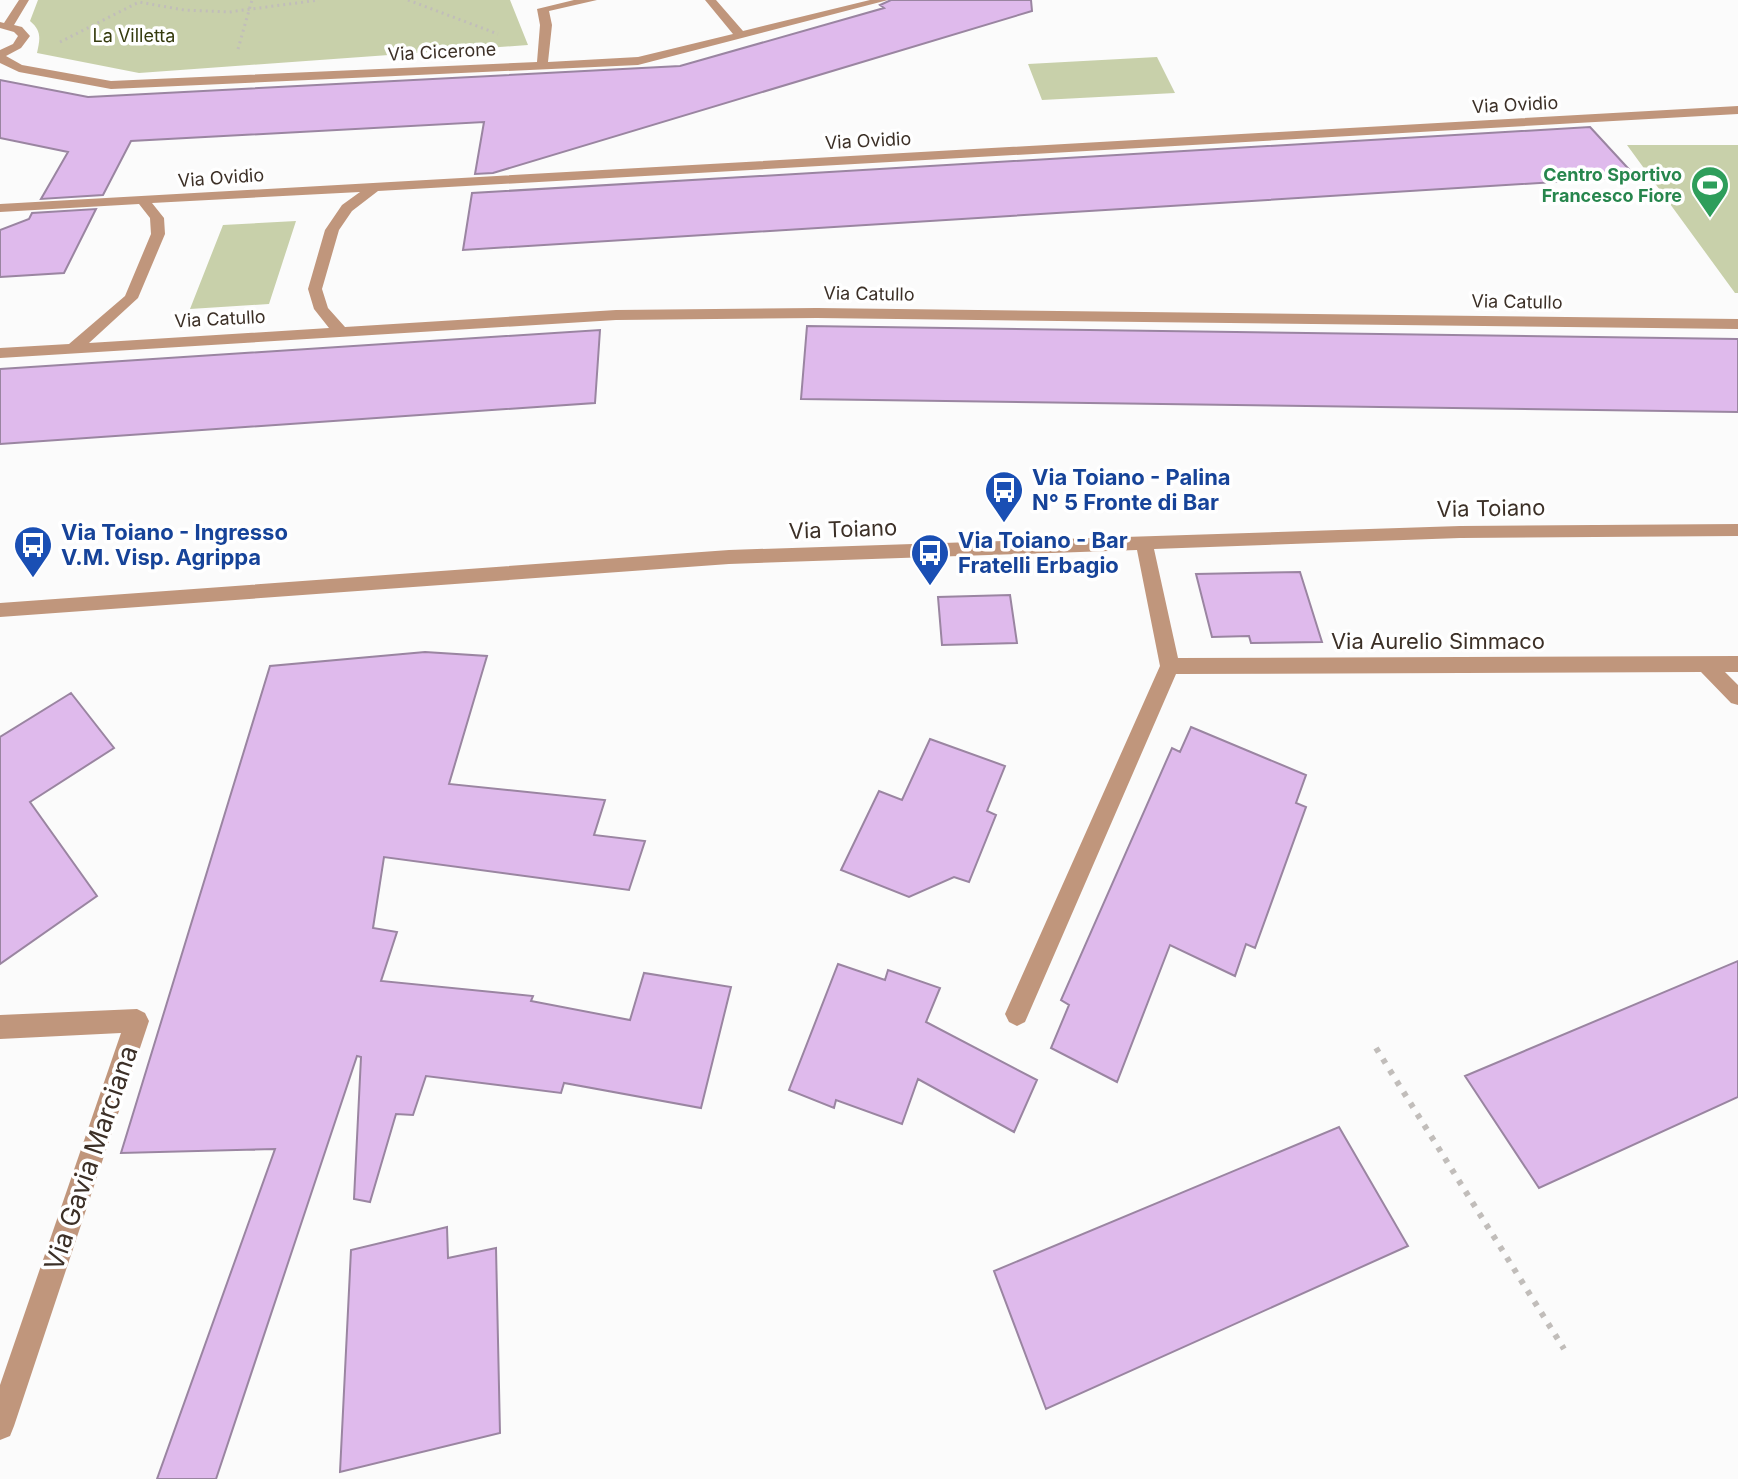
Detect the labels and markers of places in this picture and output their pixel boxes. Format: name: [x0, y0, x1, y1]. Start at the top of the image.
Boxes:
place label: Centro Sportivo Francesco Fiore: [1542, 164, 1682, 206]
sports icon: Centro Sportivo Francesco Fiore: [1689, 164, 1731, 219]
place label: Via Toiano - Palina N° 5 Fronte di Bar: [1032, 464, 1231, 515]
bus stop icon: Via Toiano - Palina N° 5 Fronte di Bar: [983, 469, 1025, 524]
place label: Via Toiano - Ingresso V.M. Visp. Agrippa: [61, 519, 288, 570]
bus stop icon: Via Toiano - Ingresso V.M. Visp. Agrippa: [12, 524, 54, 579]
place label: Via Toiano - Bar Fratelli Erbagio: [958, 527, 1128, 578]
bus stop icon: Via Toiano - Bar Fratelli Erbagio: [909, 532, 951, 587]

